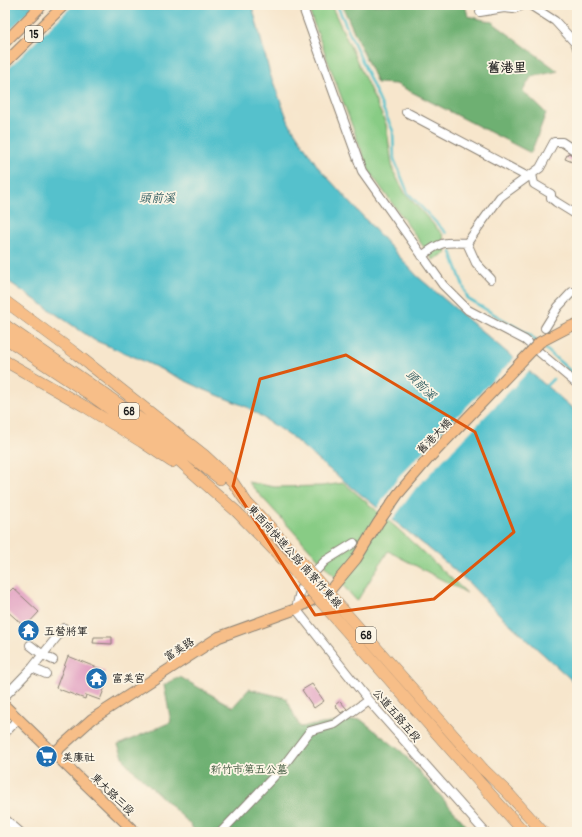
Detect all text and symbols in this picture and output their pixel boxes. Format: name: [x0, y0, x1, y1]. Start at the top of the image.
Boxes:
road number: 15: [25, 26, 43, 42]
district label: 舊港里: [487, 60, 527, 76]
water label: 頭前溪: [139, 191, 176, 206]
water label: 頭前溪: [403, 367, 439, 404]
road number: 68: [119, 403, 139, 419]
street label: 舊港大橋: [414, 416, 454, 457]
street label: 東西向快速公路 南寮竹東線: [245, 502, 344, 611]
temple icon: 五營將軍: [15, 618, 41, 644]
place label: 五營將軍: [44, 625, 88, 638]
road number: 68: [356, 627, 376, 643]
street label: 富美路: [162, 635, 197, 664]
temple icon: 富美宮: [83, 665, 109, 691]
place label: 富美宮: [112, 672, 145, 685]
street label: 公道五路五段: [370, 686, 423, 744]
supermarket icon: 美廉社: [34, 744, 60, 770]
place label: 美廉社: [62, 751, 95, 764]
park label: 新竹市第五公墓: [211, 763, 288, 776]
street label: 東大路三段: [88, 771, 137, 818]

